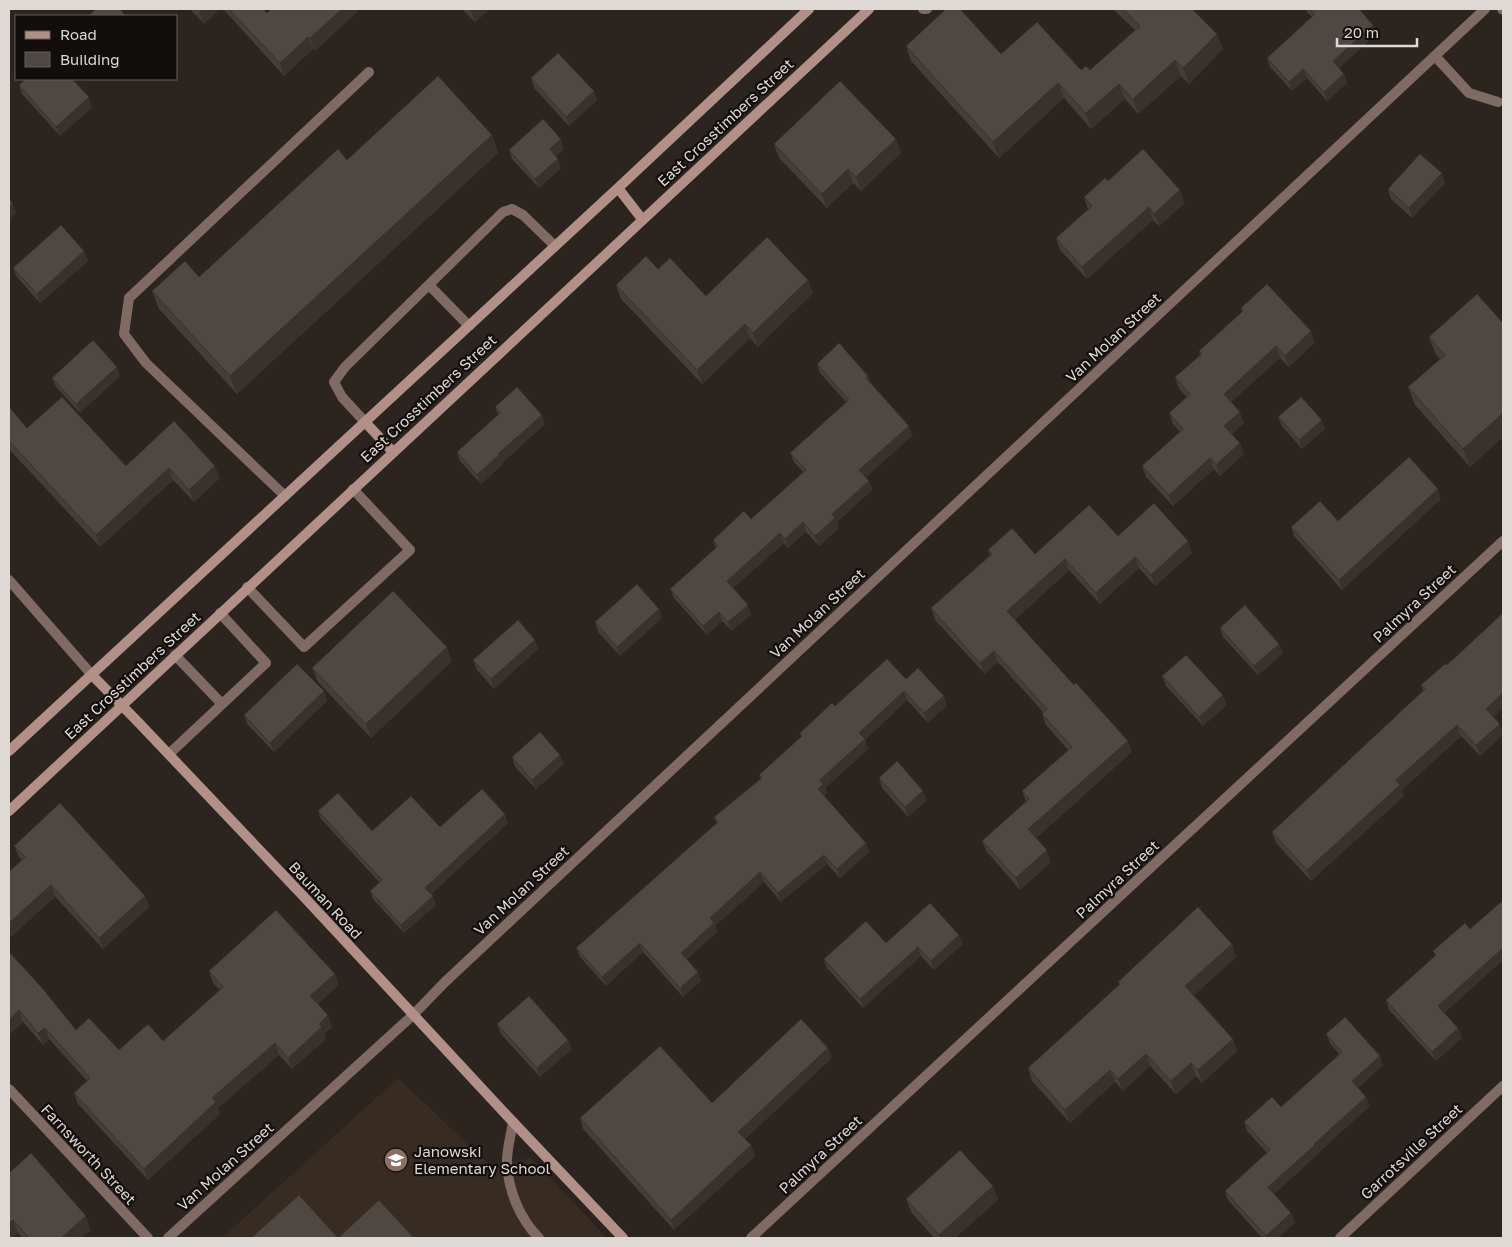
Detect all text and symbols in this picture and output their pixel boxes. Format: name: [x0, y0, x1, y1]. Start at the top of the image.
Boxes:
legend: [15, 15, 178, 80]
scale bar: [1337, 15, 1417, 47]
text: 20 m: [1344, 23, 1379, 41]
text: Road: [60, 25, 97, 43]
text: Building: [60, 50, 120, 68]
street label: East Crosstimbers Street: [653, 54, 797, 190]
street label: Van Molan Street: [1062, 288, 1164, 386]
street label: East Crosstimbers Street: [356, 330, 500, 466]
street label: Palmyra Street: [1369, 560, 1459, 646]
street label: Van Molan Street: [766, 564, 868, 662]
street label: East Crosstimbers Street: [60, 607, 204, 743]
street label: Palmyra Street: [1072, 836, 1162, 922]
street label: Van Molan Street: [470, 841, 572, 939]
street label: Bauman Road: [286, 858, 366, 942]
street label: Garrotsville Street: [1356, 1099, 1466, 1203]
street label: Farnsworth Street: [38, 1100, 140, 1208]
street label: Palmyra Street: [775, 1111, 865, 1197]
street label: Van Molan Street: [173, 1118, 277, 1214]
place label: Janowski Elementary School: [414, 1142, 550, 1177]
school or university icon: Janowski Elementary School: [383, 1147, 409, 1173]

